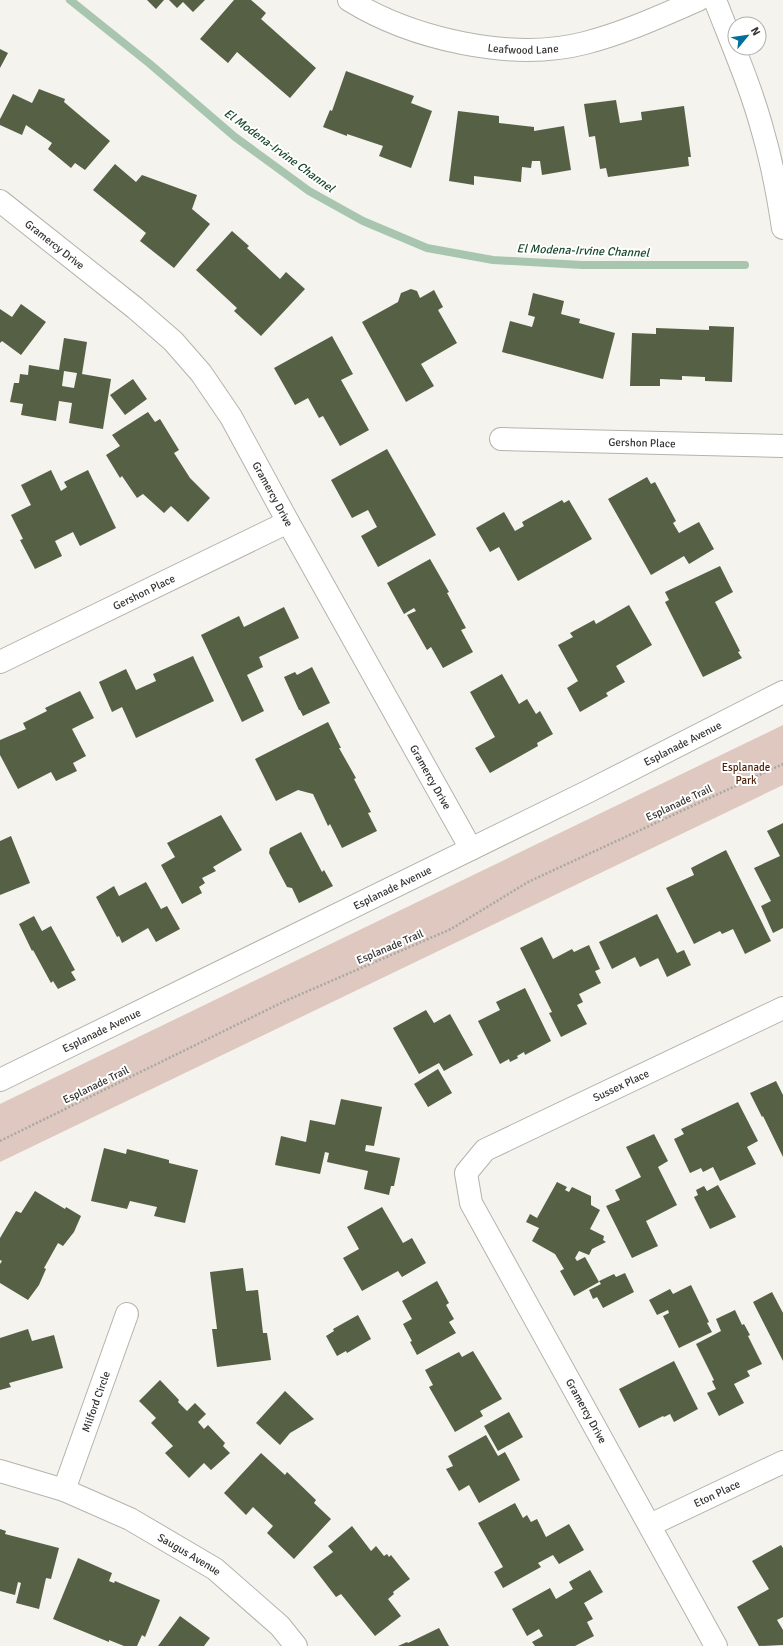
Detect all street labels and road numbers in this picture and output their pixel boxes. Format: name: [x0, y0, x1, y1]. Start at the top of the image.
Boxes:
street label: Leafwood Lane: [487, 41, 559, 56]
street label: Gramercy Drive: [23, 217, 87, 272]
street label: Gershon Place: [608, 435, 676, 450]
street label: Gramercy Drive: [250, 459, 296, 529]
street label: Gershon Place: [111, 571, 177, 613]
street label: Esplanade Avenue: [641, 718, 724, 769]
street label: Gramercy Drive: [407, 742, 454, 812]
street label: Esplanade Trail: [644, 782, 714, 824]
street label: Esplanade Avenue: [351, 863, 434, 912]
street label: Esplanade Trail: [354, 927, 426, 967]
street label: Esplanade Avenue: [60, 1006, 143, 1055]
street label: Esplanade Trail: [61, 1063, 131, 1107]
street label: Sussex Place: [591, 1066, 651, 1104]
street label: Milford Circle: [79, 1369, 113, 1434]
street label: Gramercy Drive: [563, 1376, 609, 1446]
street label: Eton Place: [692, 1477, 742, 1510]
street label: Saugus Avenue: [156, 1530, 224, 1578]

